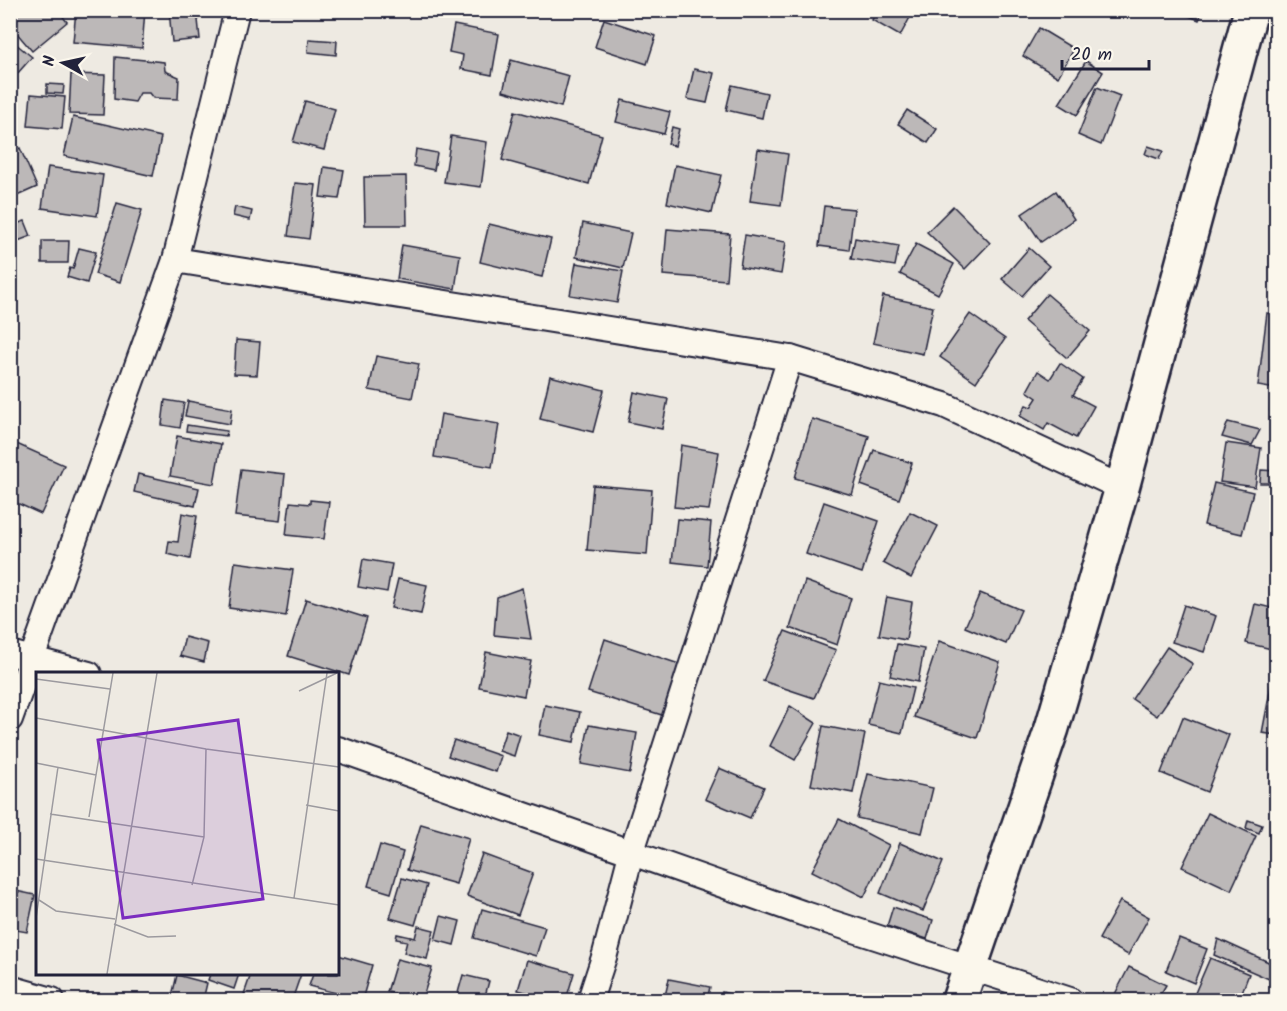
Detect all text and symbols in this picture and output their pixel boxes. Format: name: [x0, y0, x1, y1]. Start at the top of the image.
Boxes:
north arrow: [33, 33, 93, 93]
scale bar: [1062, 33, 1149, 71]
text: 20 m: [1071, 41, 1112, 70]
text: N: [37, 54, 63, 68]
inset map: [36, 672, 339, 975]

